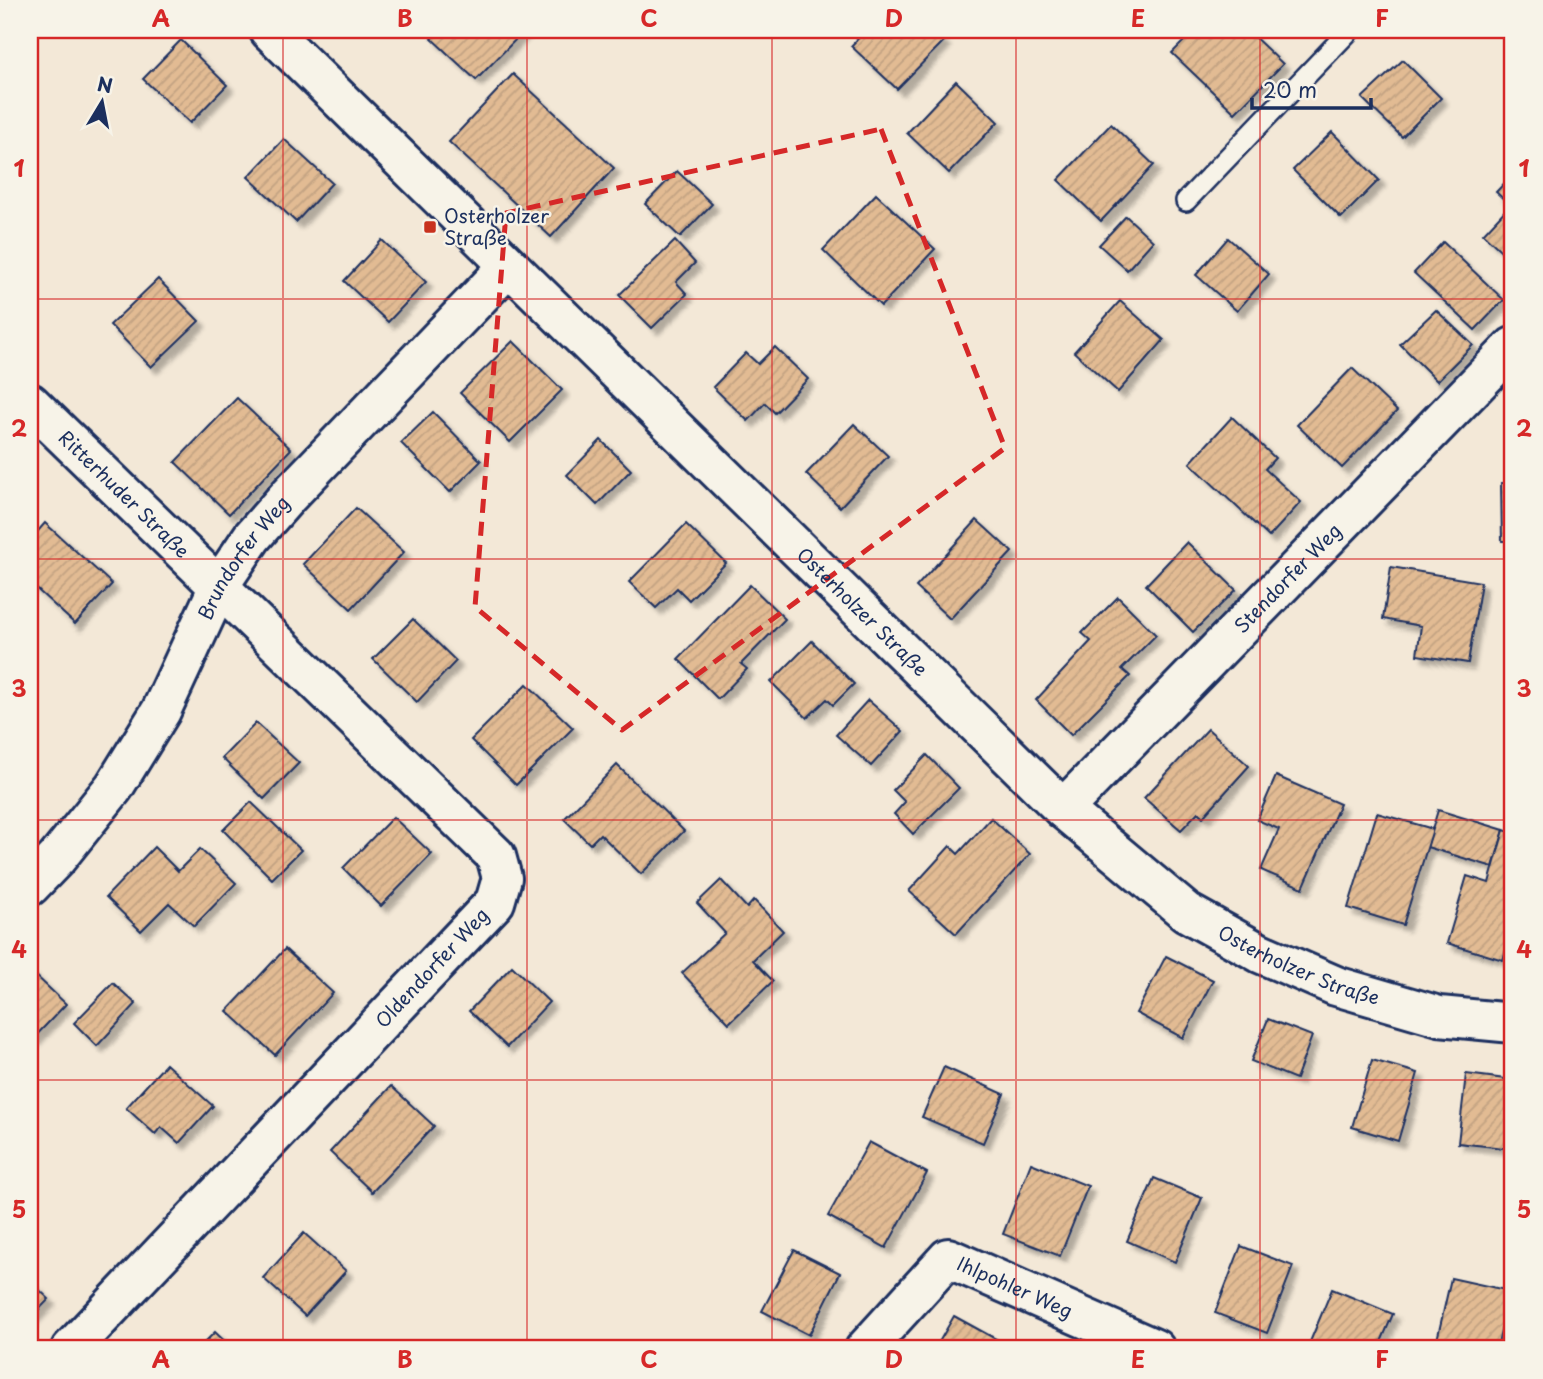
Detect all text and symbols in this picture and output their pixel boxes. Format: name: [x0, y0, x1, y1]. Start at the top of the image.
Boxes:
text: A: [152, 0, 170, 35]
text: B: [397, 0, 413, 35]
text: C: [640, 0, 658, 35]
text: D: [885, 0, 903, 35]
text: E: [1131, 0, 1145, 35]
text: F: [1375, 0, 1389, 35]
north arrow: [66, 66, 136, 136]
scale bar: [1252, 66, 1372, 110]
text: N: [95, 69, 115, 99]
text: 20 m: [1263, 73, 1317, 105]
text: 1: [14, 150, 25, 185]
text: 1: [1519, 150, 1530, 185]
place label: Osterholzer Straße: [444, 201, 549, 251]
marker: Osterholzer Straße: [422, 219, 438, 235]
text: 2: [11, 410, 27, 445]
text: 2: [1516, 410, 1532, 445]
street label: Ritterhuder Straße: [53, 423, 196, 564]
street label: Brundorfer Weg: [190, 489, 295, 624]
street label: Stendorfer Weg: [1227, 517, 1347, 639]
street label: Osterholzer Straße: [791, 540, 935, 682]
text: 3: [11, 670, 27, 705]
text: 3: [1516, 670, 1532, 705]
street label: Oldendorfer Weg: [368, 901, 494, 1034]
street label: Osterholzer Straße: [1213, 918, 1383, 1011]
text: 4: [11, 931, 27, 966]
text: 4: [1516, 931, 1532, 966]
text: 5: [12, 1191, 26, 1226]
text: 5: [1517, 1191, 1531, 1226]
street label: Ihlpohler Weg: [953, 1249, 1077, 1324]
text: A: [152, 1341, 170, 1376]
text: B: [397, 1341, 413, 1376]
text: C: [640, 1341, 658, 1376]
text: D: [885, 1341, 903, 1376]
text: E: [1131, 1341, 1145, 1376]
text: F: [1375, 1341, 1389, 1376]

